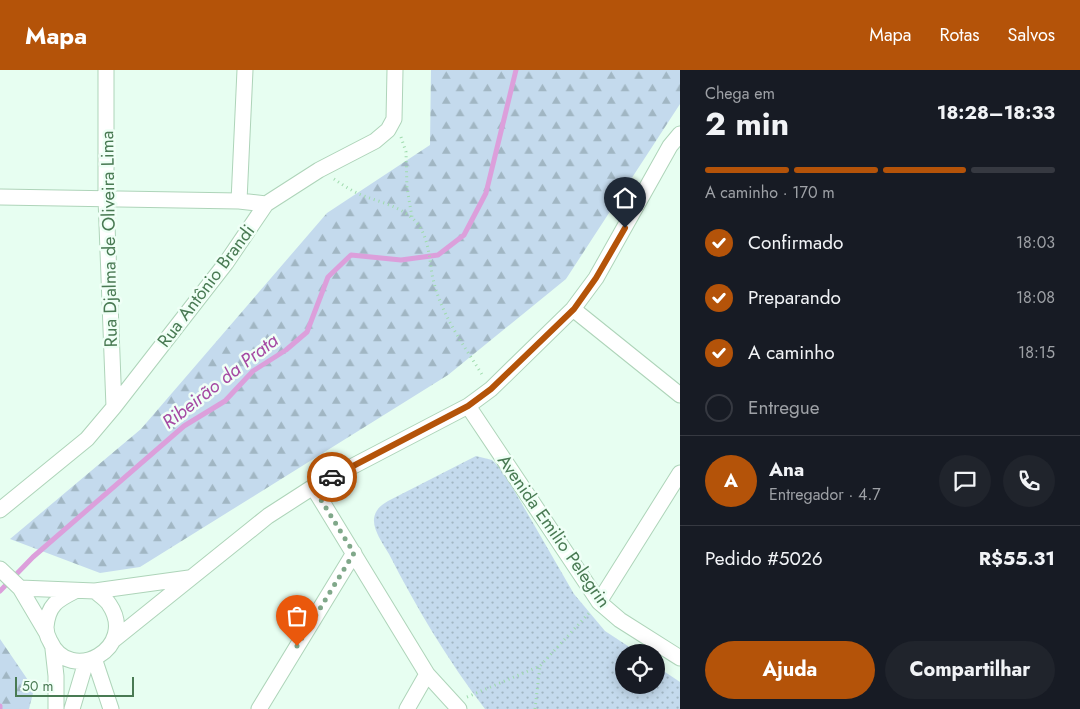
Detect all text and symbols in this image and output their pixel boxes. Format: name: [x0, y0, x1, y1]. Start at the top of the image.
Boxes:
text: Mapa: [25, 18, 87, 53]
text: Mapa: [869, 22, 911, 48]
text: Rotas: [939, 22, 980, 48]
text: Salvos: [1008, 22, 1055, 48]
text: Chega em: [705, 82, 775, 105]
text: 18:28–18:33: [937, 99, 1055, 126]
text: 2 min: [705, 101, 789, 147]
street label: Rua Djalma de Oliveira Lima: [94, 131, 124, 347]
pin: [604, 177, 646, 228]
text: A caminho · 170 m: [705, 181, 835, 204]
icon: home: [611, 184, 639, 212]
street label: Rua Antônio Brandi: [151, 219, 261, 353]
icon: check: [705, 229, 733, 257]
text: Confirmado: [748, 229, 843, 256]
text: 18:03: [1016, 231, 1055, 254]
icon: check: [705, 284, 733, 312]
text: Preparando: [748, 284, 841, 311]
text: 18:08: [1016, 286, 1055, 309]
water label: Ribeirão da Prata: [156, 327, 284, 435]
icon: check: [705, 339, 733, 367]
text: A caminho: [748, 339, 835, 366]
text: 18:15: [1018, 341, 1055, 364]
text: Entregue: [748, 394, 820, 421]
street label: Avenida Emilio Pelegrin: [491, 449, 617, 613]
courier: [307, 452, 357, 502]
button: chat: [939, 455, 991, 507]
button: phone: [1003, 455, 1055, 507]
text: Ana: [769, 456, 804, 483]
icon: car: [318, 463, 346, 491]
text: A: [724, 467, 738, 494]
text: Entregador · 4.7: [769, 483, 881, 506]
text: Pedido #5026: [705, 545, 823, 572]
text: R$55.31: [979, 545, 1055, 572]
pin: [276, 595, 318, 646]
icon: bag: [283, 602, 311, 630]
button: Ajuda: [705, 641, 875, 699]
button: Compartilhar: [885, 641, 1055, 699]
map controls: [615, 644, 665, 694]
button: locate: [615, 644, 665, 694]
scale bar: [15, 674, 134, 697]
text: 50 m: [22, 676, 53, 696]

